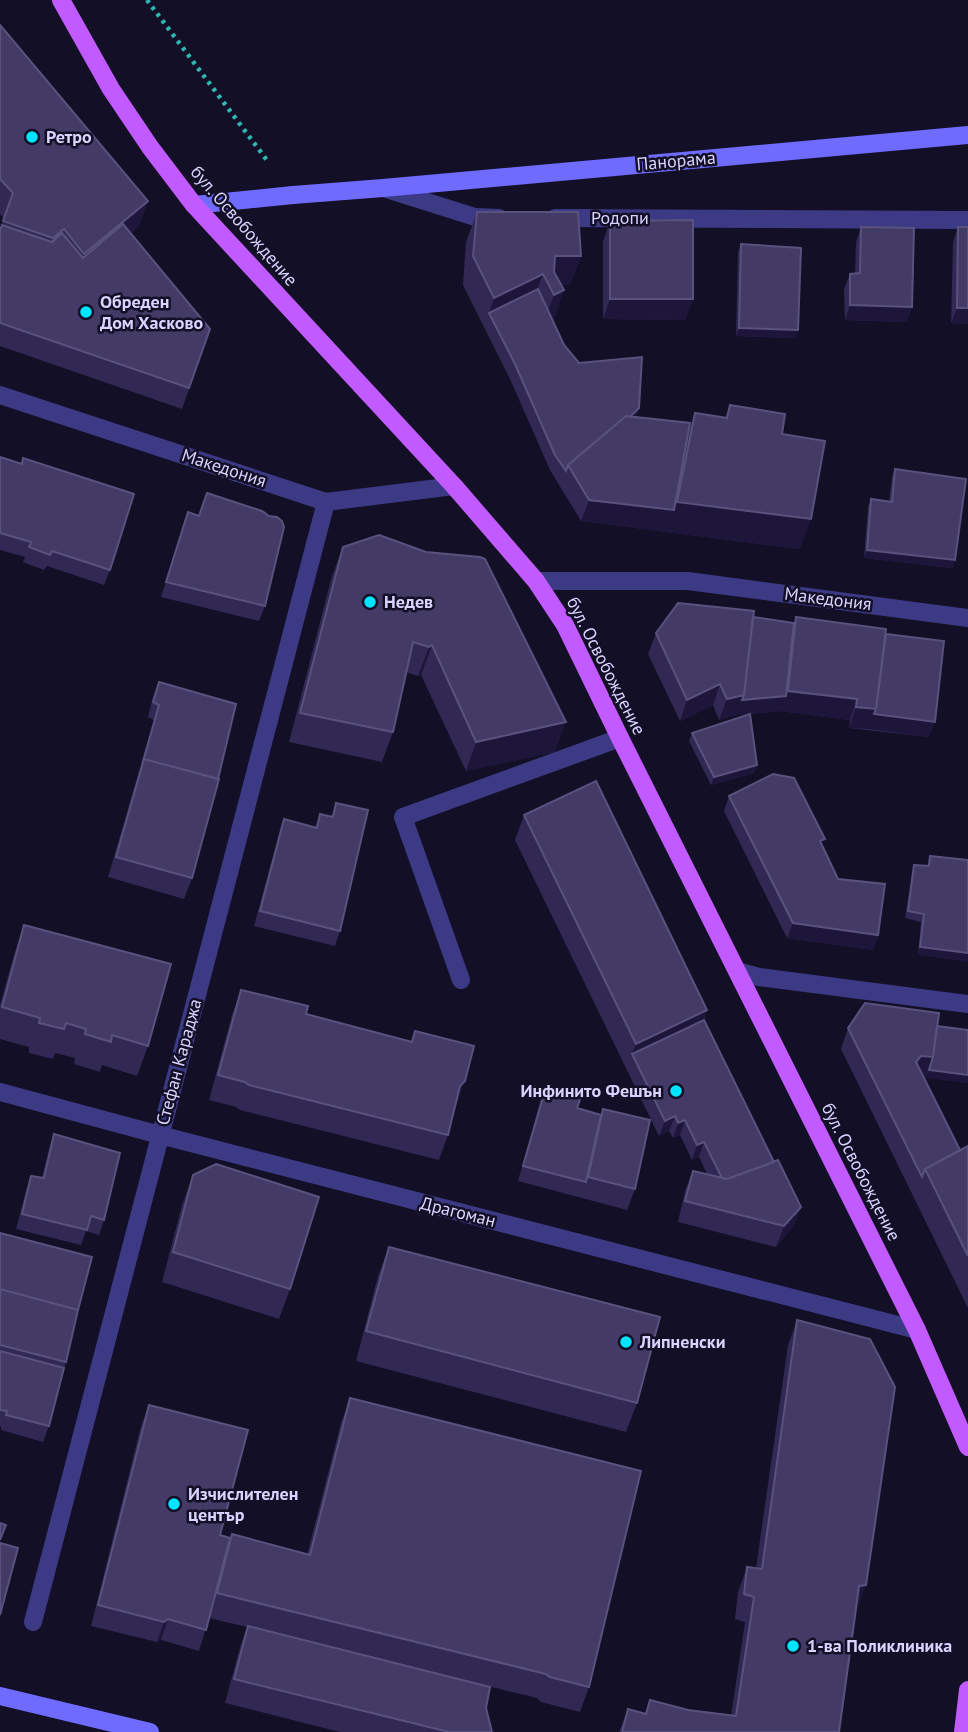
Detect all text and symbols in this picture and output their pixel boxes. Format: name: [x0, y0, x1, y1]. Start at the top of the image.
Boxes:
place label: Ретро: [46, 125, 92, 148]
marker: Ретро: [24, 129, 40, 145]
street label: Панорама: [635, 146, 716, 175]
street label: бул. Освобождение: [186, 161, 303, 291]
street label: Родопи: [591, 206, 649, 229]
place label: Обреден Дом Хасково: [100, 290, 204, 334]
marker: Обреден Дом Хасково: [78, 304, 94, 320]
street label: Македония: [179, 443, 269, 492]
street label: Македония: [783, 582, 873, 615]
place label: Недев: [384, 590, 433, 613]
street label: бул. Освобождение: [562, 593, 651, 739]
marker: Недев: [362, 594, 378, 610]
street label: Стефан Караджа: [151, 996, 206, 1128]
place label: Инфинито Фешън: [521, 1079, 662, 1102]
marker: Инфинито Фешън: [668, 1083, 684, 1099]
street label: бул. Освобождение: [817, 1099, 906, 1245]
street label: Драгоман: [418, 1191, 498, 1232]
place label: Липненски: [639, 1330, 725, 1353]
marker: Липненски: [618, 1334, 634, 1350]
place label: Изчислителен център: [188, 1482, 298, 1526]
marker: Изчислителен център: [166, 1496, 182, 1512]
place label: 1-ва Поликлиника: [807, 1634, 952, 1657]
marker: 1-ва Поликлиника: [785, 1638, 801, 1654]

